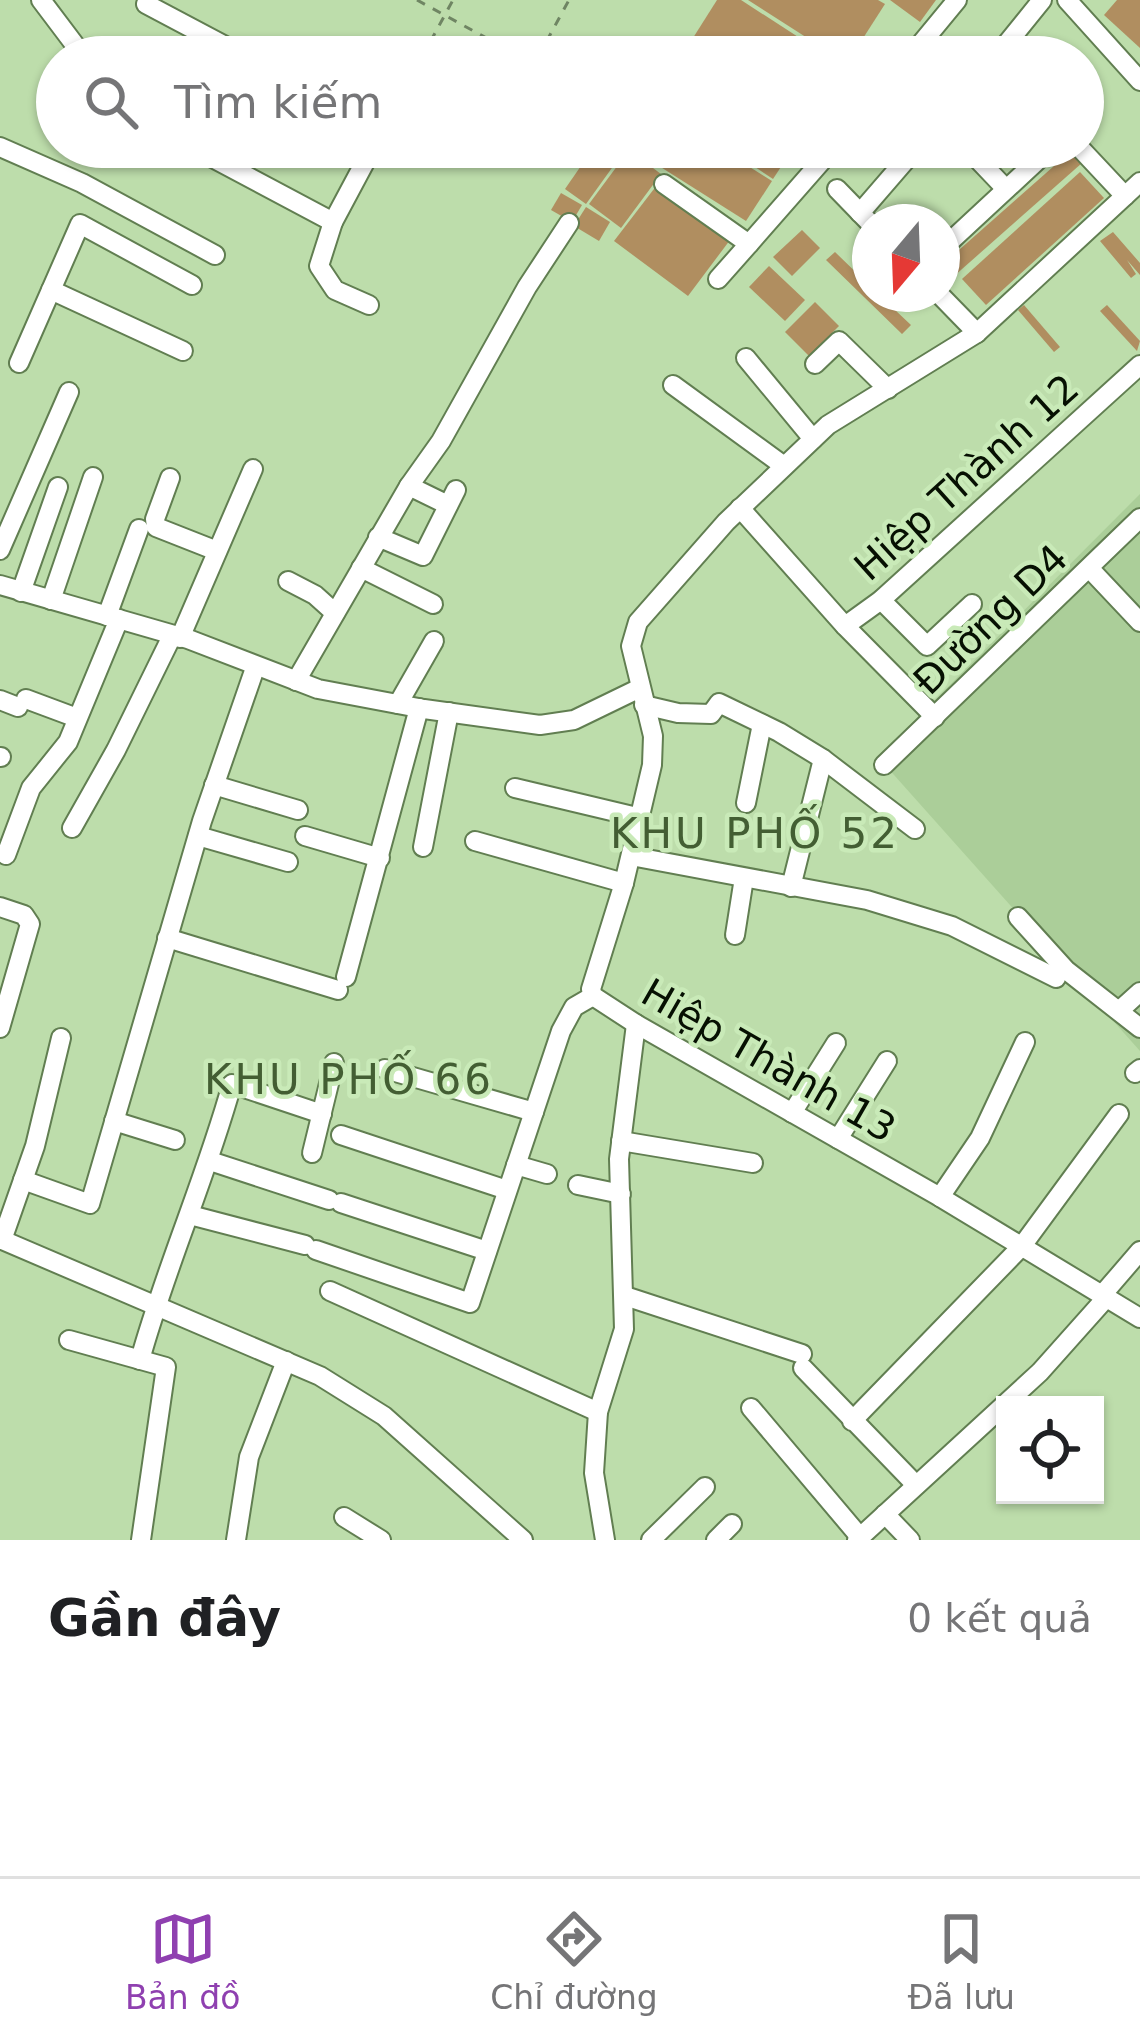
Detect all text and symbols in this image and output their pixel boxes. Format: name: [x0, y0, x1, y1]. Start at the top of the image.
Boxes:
search box: [36, 36, 1104, 168]
icon: search: [78, 69, 144, 135]
text: Tìm kiếm: [174, 76, 382, 129]
north arrow: [852, 204, 960, 312]
street label: Hiệp Thành 12: [845, 365, 1087, 590]
street label: Đường D4: [904, 535, 1076, 703]
district label: KHU PHỐ 52: [610, 804, 900, 858]
street label: Hiệp Thành 13: [634, 970, 904, 1151]
district label: KHU PHỐ 66: [204, 1050, 494, 1104]
map controls: [996, 1396, 1104, 1504]
button: locate: [996, 1396, 1104, 1504]
text: Gần đây: [48, 1589, 281, 1648]
text: 0 kết quả: [907, 1596, 1092, 1641]
tab: Bản đồ: [125, 1906, 240, 2017]
tab: Chỉ đường: [490, 1906, 658, 2017]
tab: Đã lưu: [908, 1906, 1015, 2017]

